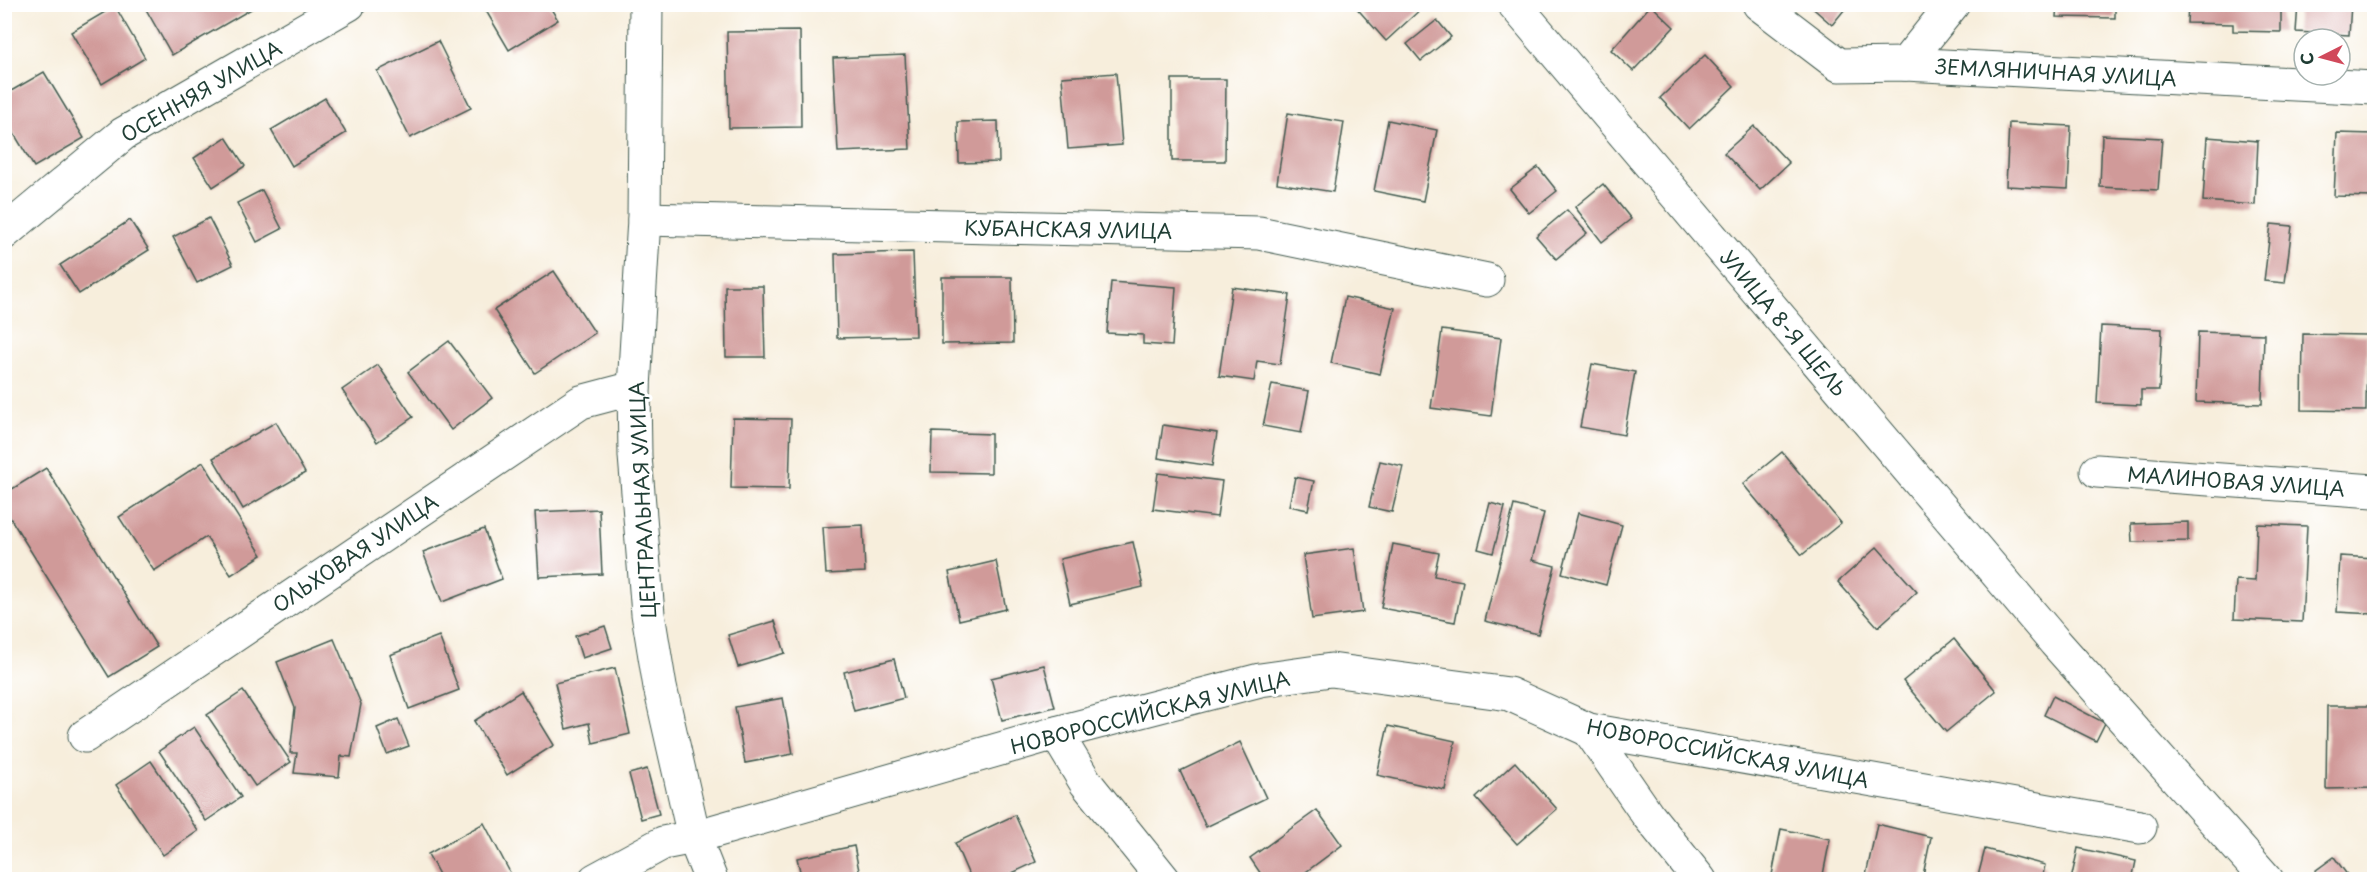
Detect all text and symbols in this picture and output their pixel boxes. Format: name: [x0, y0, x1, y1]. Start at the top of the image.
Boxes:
north arrow: [2292, 27, 2352, 87]
street label: ОСЕННЯЯ УЛИЦА: [115, 33, 287, 149]
street label: ЗЕМЛЯНИЧНАЯ УЛИЦА: [1934, 51, 2177, 93]
text: С: [2294, 51, 2319, 66]
street label: КУБАНСКАЯ УЛИЦА: [964, 212, 1172, 246]
street label: УЛИЦА 8-Я ЩЕЛЬ: [1714, 243, 1854, 403]
street label: ЦЕНТРАЛЬНАЯ УЛИЦА: [621, 381, 663, 619]
street label: МАЛИНОВАЯ УЛИЦА: [2126, 458, 2346, 504]
street label: ОЛЬХОВАЯ УЛИЦА: [266, 486, 444, 620]
street label: НОВОРОССИЙСКАЯ УЛИЦА: [1007, 663, 1293, 761]
street label: НОВОРОССИЙСКАЯ УЛИЦА: [1584, 711, 1872, 795]

